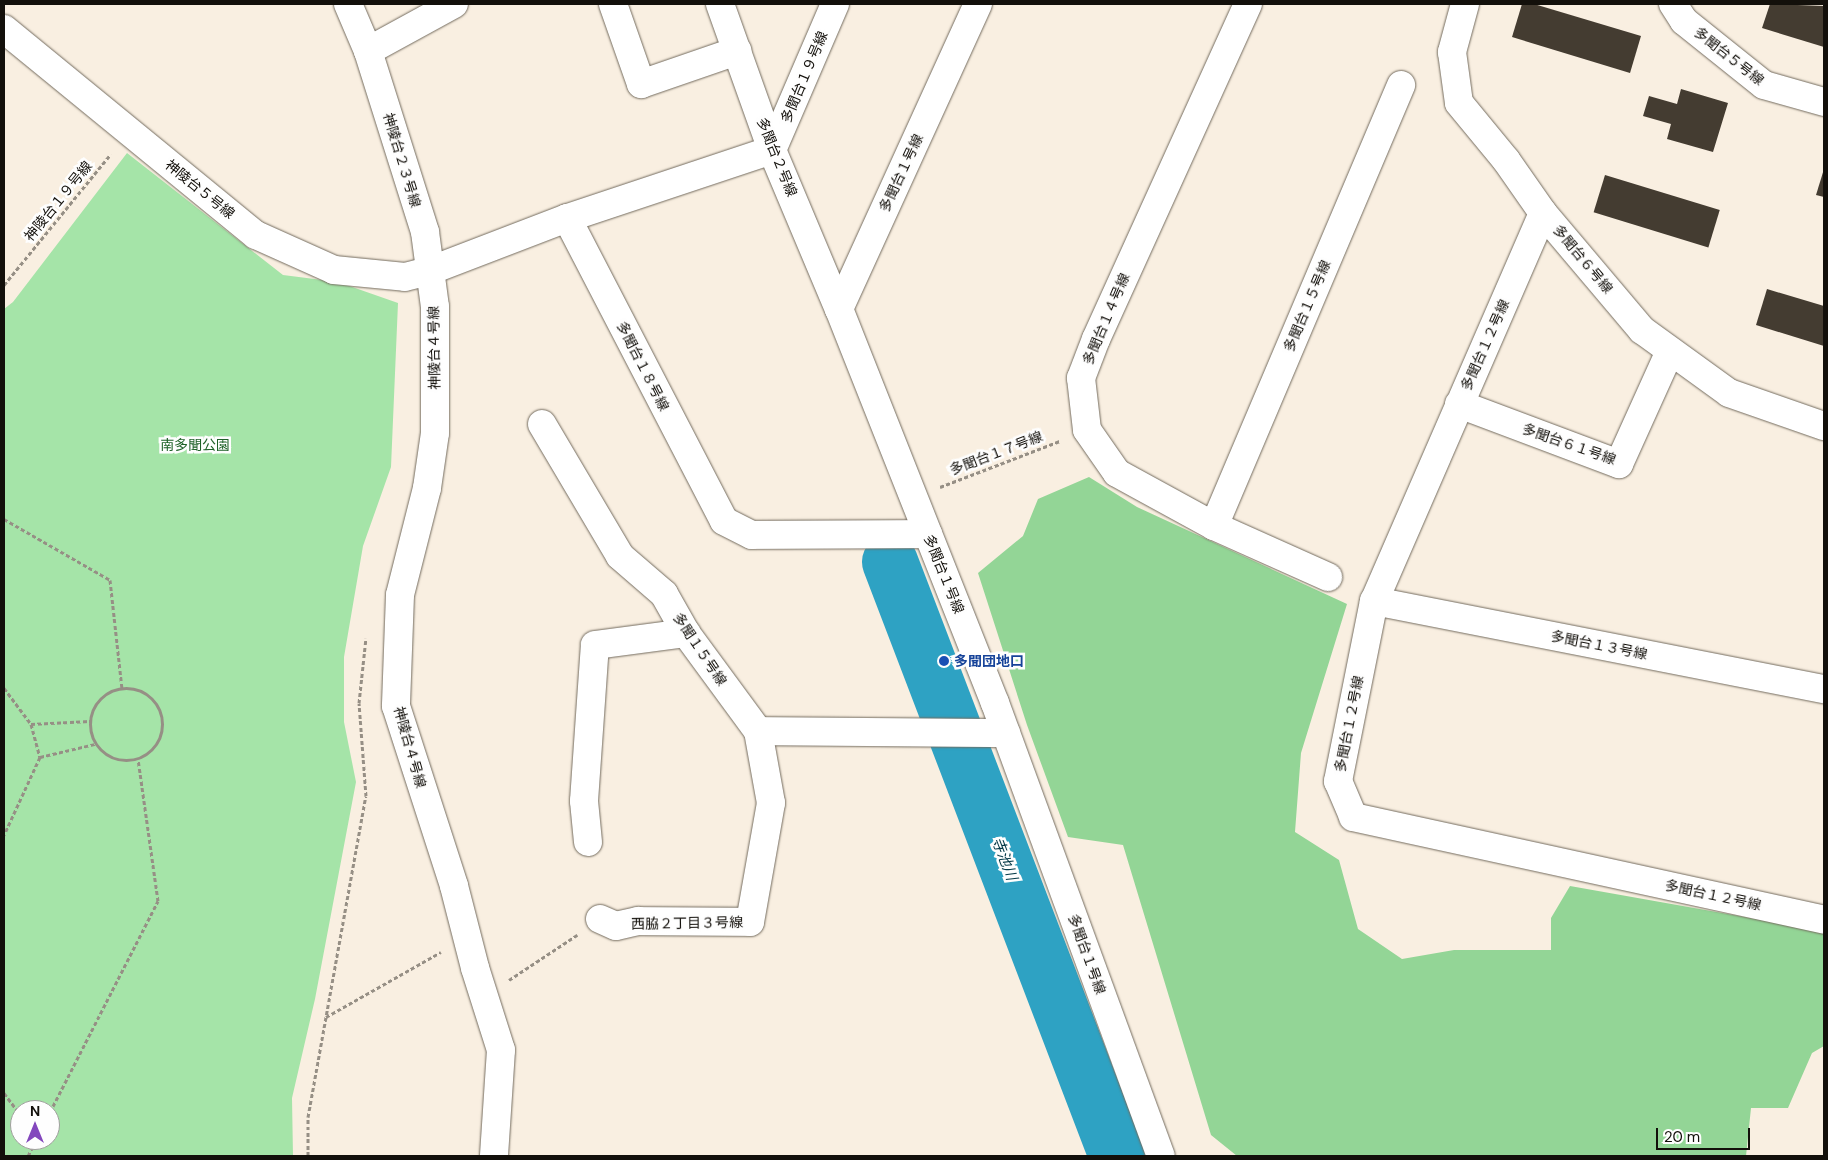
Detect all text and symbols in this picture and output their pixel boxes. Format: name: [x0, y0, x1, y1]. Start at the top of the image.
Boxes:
street label: 多聞台５号線: [1691, 24, 1767, 88]
street label: 多聞台１９号線: [777, 29, 831, 125]
street label: 神陵台２３号線: [380, 111, 424, 209]
street label: 多聞台２号線: [753, 115, 801, 199]
street label: 多聞台１号線: [876, 131, 926, 215]
street label: 神陵台５号線: [162, 156, 238, 222]
street label: 神陵台１９号線: [21, 158, 95, 244]
street label: 多聞台６号線: [1550, 221, 1616, 297]
street label: 多聞台１５号線: [1280, 258, 1334, 354]
street label: 多聞台１４号線: [1079, 271, 1133, 367]
street label: 多聞台１２号線: [1457, 297, 1513, 393]
street label: 神陵台４号線: [425, 306, 443, 390]
street label: 多聞台１８号線: [613, 319, 673, 413]
street label: 多聞台６１号線: [1520, 420, 1618, 468]
street label: 多聞台１７号線: [947, 428, 1045, 478]
park label: 南多聞公園: [160, 437, 230, 453]
street label: 多聞台１号線: [920, 532, 968, 616]
street label: 多聞１５号線: [670, 609, 730, 689]
street label: 多聞台１３号線: [1549, 627, 1649, 663]
place label: 多聞団地口: [954, 653, 1024, 669]
marker: 多聞団地口: [938, 655, 950, 667]
street label: 多聞台１２号線: [1331, 674, 1367, 774]
street label: 神陵台４号線: [390, 704, 430, 790]
water label: 寺池川: [988, 835, 1020, 883]
street label: 多聞台１２号線: [1663, 877, 1763, 913]
street label: 多聞台１号線: [1065, 912, 1109, 996]
street label: 西脇２丁目３号線: [631, 914, 743, 932]
north arrow: [10, 1100, 60, 1150]
text: N: [30, 1102, 40, 1120]
scale bar: [1658, 1118, 1752, 1150]
text: 20 m: [1664, 1127, 1700, 1147]

